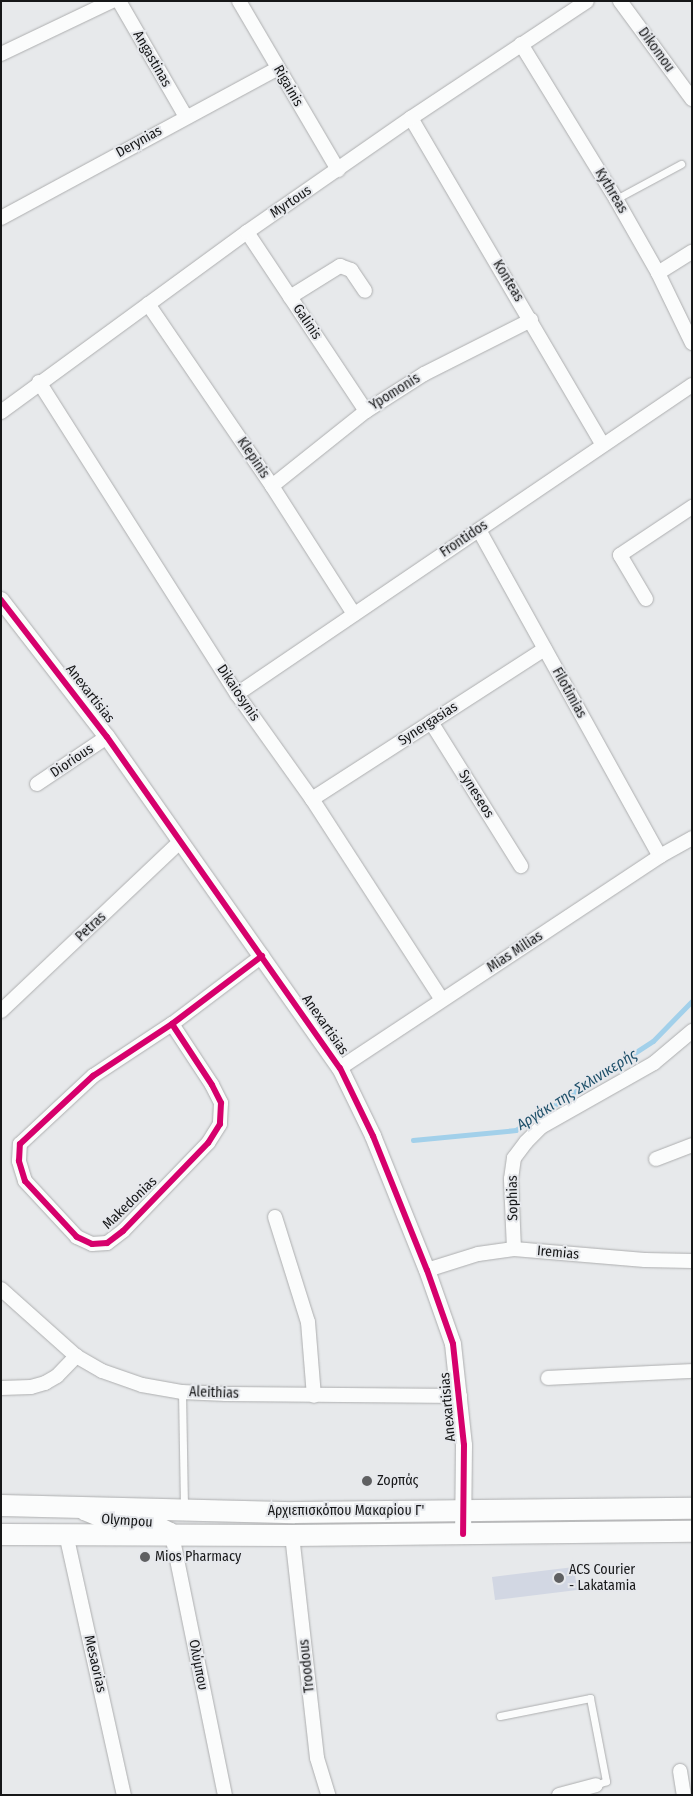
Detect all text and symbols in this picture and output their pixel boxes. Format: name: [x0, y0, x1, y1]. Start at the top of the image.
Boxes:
street label: Dikomou: [634, 24, 678, 76]
street label: Angastinas: [129, 28, 175, 90]
street label: Rigainis: [270, 62, 306, 110]
street label: Derynias: [113, 123, 165, 161]
street label: Kythreas: [591, 165, 631, 217]
street label: Myrtous: [267, 182, 315, 222]
street label: Konteas: [489, 257, 527, 305]
street label: Galinis: [289, 301, 325, 343]
street label: Ypomonis: [367, 370, 423, 414]
street label: Klepinis: [233, 434, 273, 482]
street label: Frontidos: [437, 517, 491, 561]
street label: Anexartisias: [62, 661, 118, 727]
street label: Dikaiosynis: [213, 662, 263, 724]
street label: Filotimias: [548, 665, 590, 721]
street label: Synergasias: [395, 699, 461, 749]
street label: Diorious: [47, 741, 97, 781]
street label: Syneseos: [455, 767, 497, 821]
street label: Petras: [72, 909, 110, 945]
street label: Mias Milias: [484, 928, 546, 976]
street label: Anexartisias: [298, 992, 352, 1058]
water label: Αργάκι της Σκλινικερής: [514, 1046, 640, 1134]
street label: Makedonias: [99, 1173, 161, 1233]
street label: Sophias: [504, 1175, 522, 1221]
street label: Iremias: [536, 1243, 580, 1263]
street label: Anexartisias: [437, 1372, 459, 1442]
street label: Aleithias: [189, 1384, 239, 1402]
place label: Ζορπάς: [377, 1473, 418, 1489]
marker: Ζορπάς: [361, 1475, 373, 1487]
street label: Αρχιεπισκόπου Μακαρίου Γ': [268, 1503, 424, 1519]
street label: Olympou: [101, 1511, 153, 1531]
place label: Mios Pharmacy: [155, 1549, 241, 1565]
marker: Mios Pharmacy: [139, 1551, 151, 1563]
place label: ACS Courier - Lakatamia: [569, 1562, 636, 1594]
marker: ACS Courier - Lakatamia: [553, 1572, 565, 1584]
street label: Mesaorias: [80, 1634, 110, 1694]
street label: Ολύμπου: [185, 1638, 211, 1692]
street label: Troodous: [296, 1639, 318, 1693]

